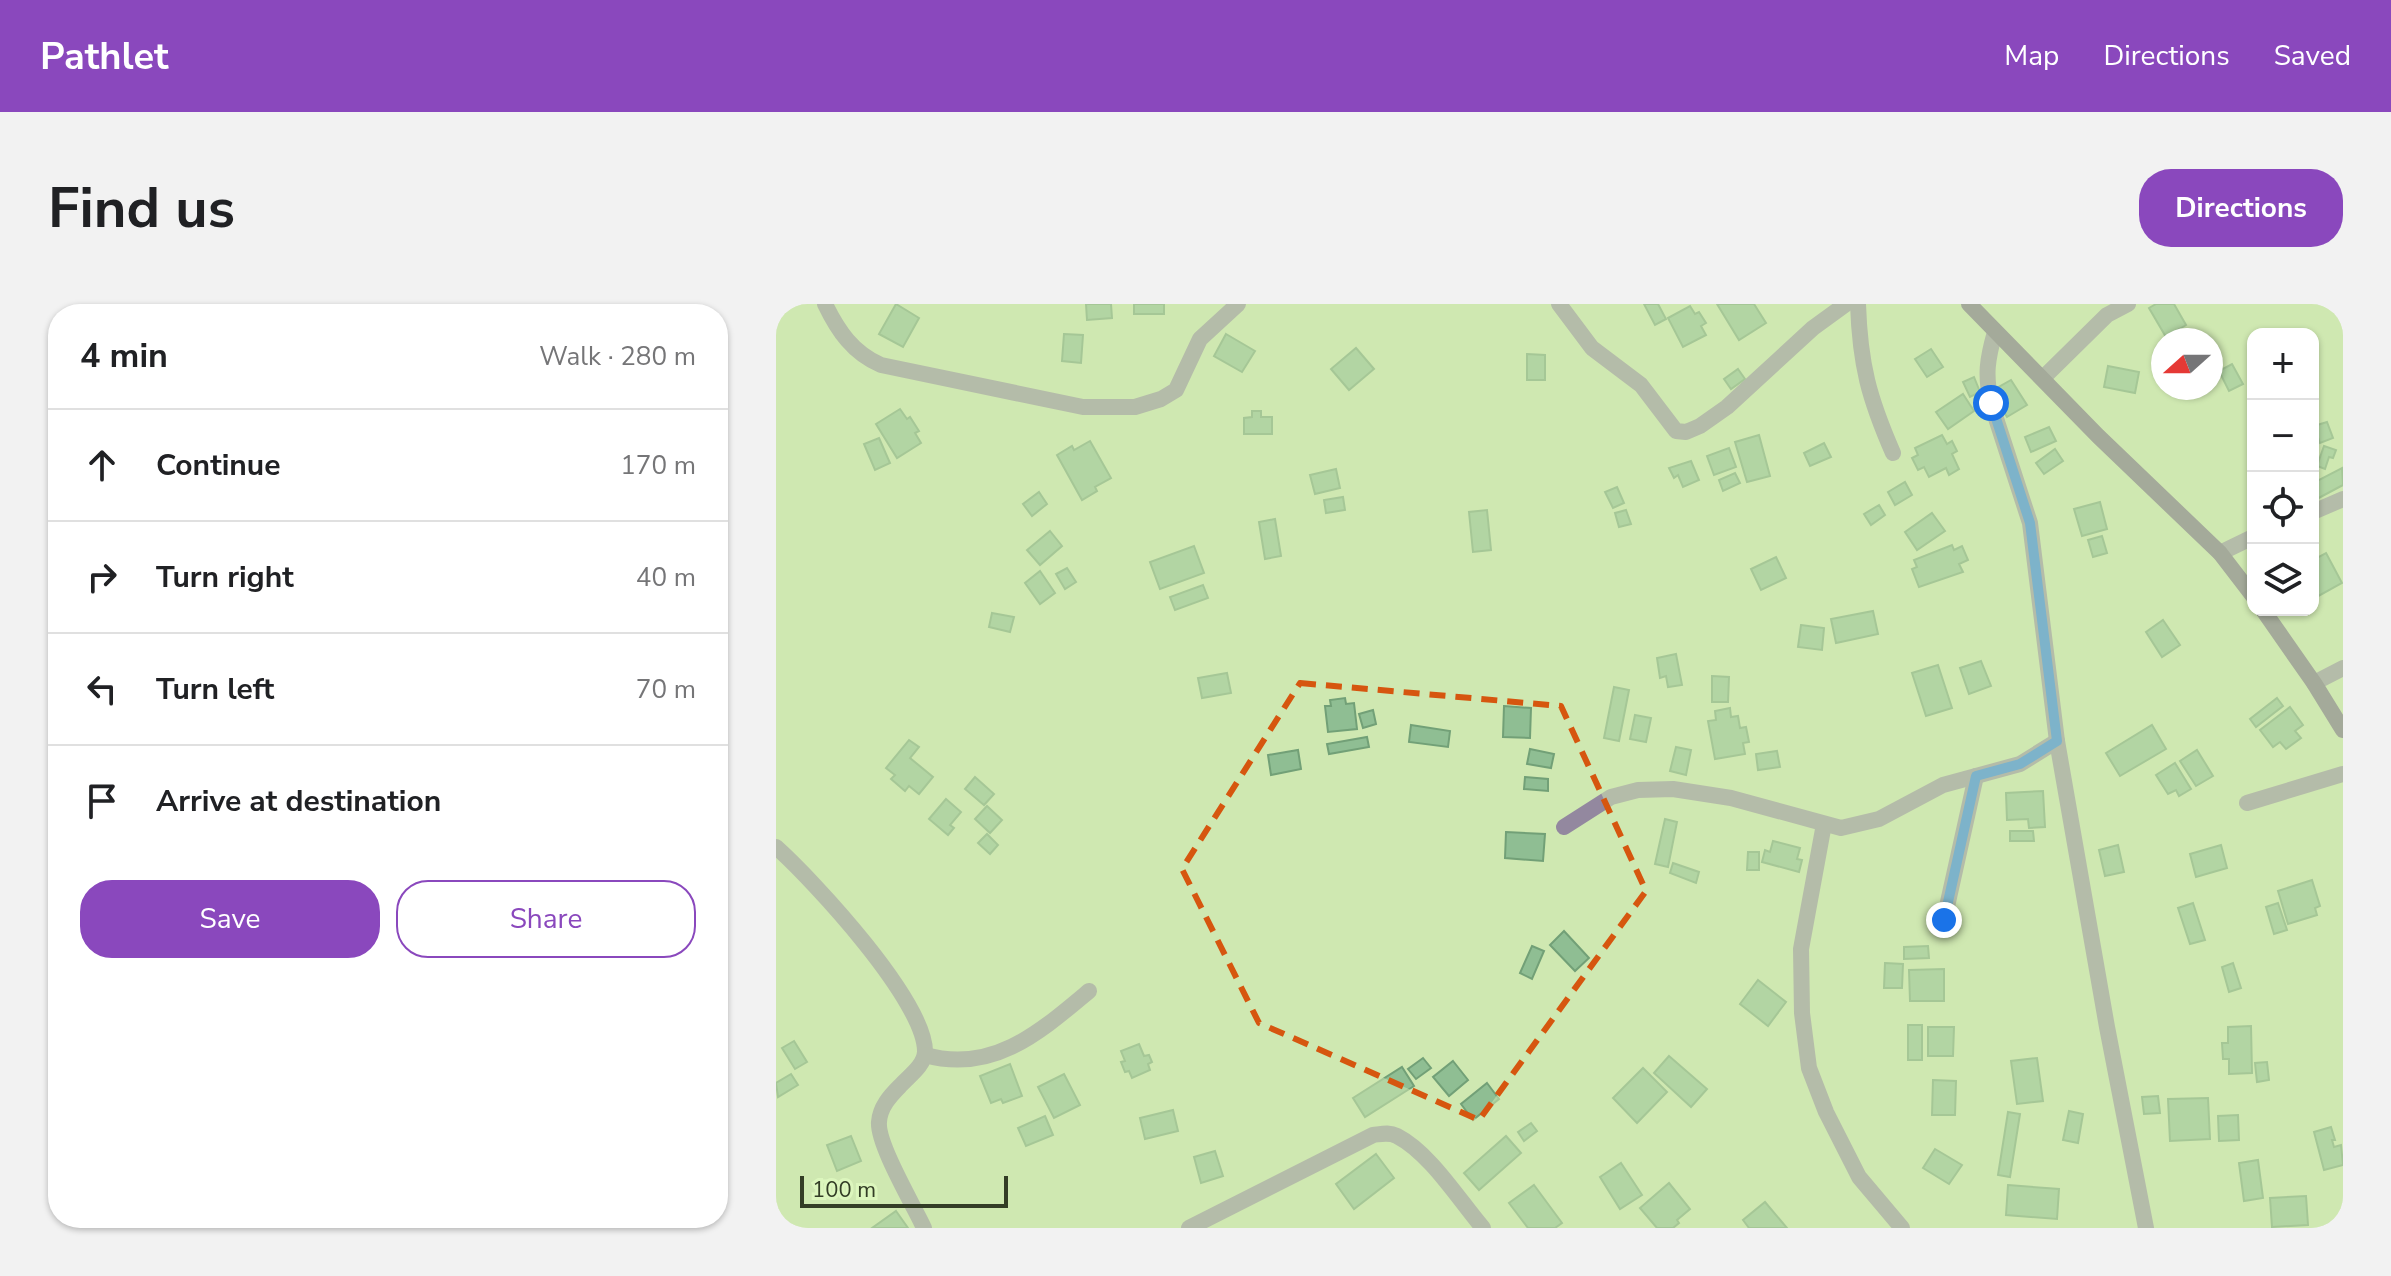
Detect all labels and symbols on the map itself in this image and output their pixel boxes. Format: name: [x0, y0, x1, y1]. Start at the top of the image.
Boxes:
north arrow: [2151, 328, 2223, 400]
route start: [1973, 385, 2009, 421]
route end: [1926, 902, 1962, 938]
scale bar: [800, 1172, 1008, 1208]

